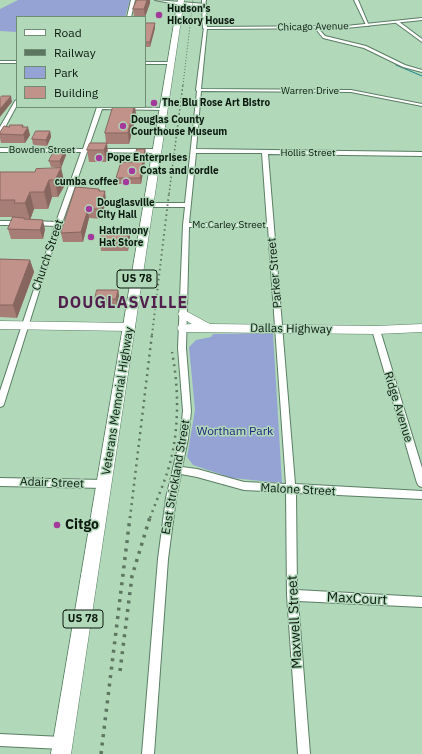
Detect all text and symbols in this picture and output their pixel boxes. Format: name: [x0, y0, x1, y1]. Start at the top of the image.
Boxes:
place label: Hudson's Hickory House: [167, 3, 235, 26]
marker: Hudson's Hickory House: [154, 10, 164, 20]
legend: [16, 16, 146, 108]
street label: Chicago Avenue: [277, 20, 349, 34]
text: Road: [54, 25, 82, 40]
text: Railway: [54, 45, 96, 60]
text: Park: [54, 65, 78, 80]
text: Building: [54, 85, 98, 100]
street label: Warren Drive: [281, 85, 339, 97]
place label: The Blu Rose Art Bistro: [162, 97, 270, 109]
marker: The Blu Rose Art Bistro: [149, 98, 159, 108]
place label: Douglas County Courthouse Museum: [131, 114, 227, 138]
marker: Douglas County Courthouse Museum: [118, 121, 128, 131]
street label: Bowden Street: [9, 144, 75, 156]
street label: Hollis Street: [280, 147, 336, 159]
place label: Pope Enterprises: [107, 152, 187, 164]
marker: Pope Enterprises: [94, 153, 104, 163]
place label: Coats and cordle: [140, 165, 219, 177]
marker: Coats and cordle: [127, 166, 137, 176]
place label: cumba coffee: [55, 176, 118, 188]
marker: cumba coffee: [121, 177, 131, 187]
place label: Douglasville City Hall: [97, 197, 155, 220]
marker: Douglasville City Hall: [84, 204, 94, 214]
street label: Church Street: [29, 218, 67, 292]
street label: Mc Carley Street: [192, 219, 266, 231]
place label: Hatrimony Hat Store: [99, 225, 148, 248]
marker: Hatrimony Hat Store: [86, 232, 96, 242]
street label: Parker Street: [265, 237, 285, 309]
road number: US 78: [117, 270, 157, 288]
district label: DOUGLASVILLE: [58, 293, 188, 313]
street label: Dallas Highway: [250, 321, 332, 337]
street label: Veterans Memorial Highway: [99, 326, 137, 476]
street label: Ridge Avenue: [380, 370, 416, 444]
street label: East Strickland Street: [159, 418, 193, 536]
park label: Wortham Park: [197, 425, 273, 439]
street label: Adair Street: [20, 475, 84, 491]
street label: Malone Street: [260, 481, 336, 499]
place label: Citgo: [65, 517, 99, 533]
marker: Citgo: [52, 520, 62, 530]
street label: Maxwell Street: [284, 575, 306, 669]
street label: MaxCourt: [326, 589, 388, 609]
road number: US 78: [63, 610, 103, 628]

